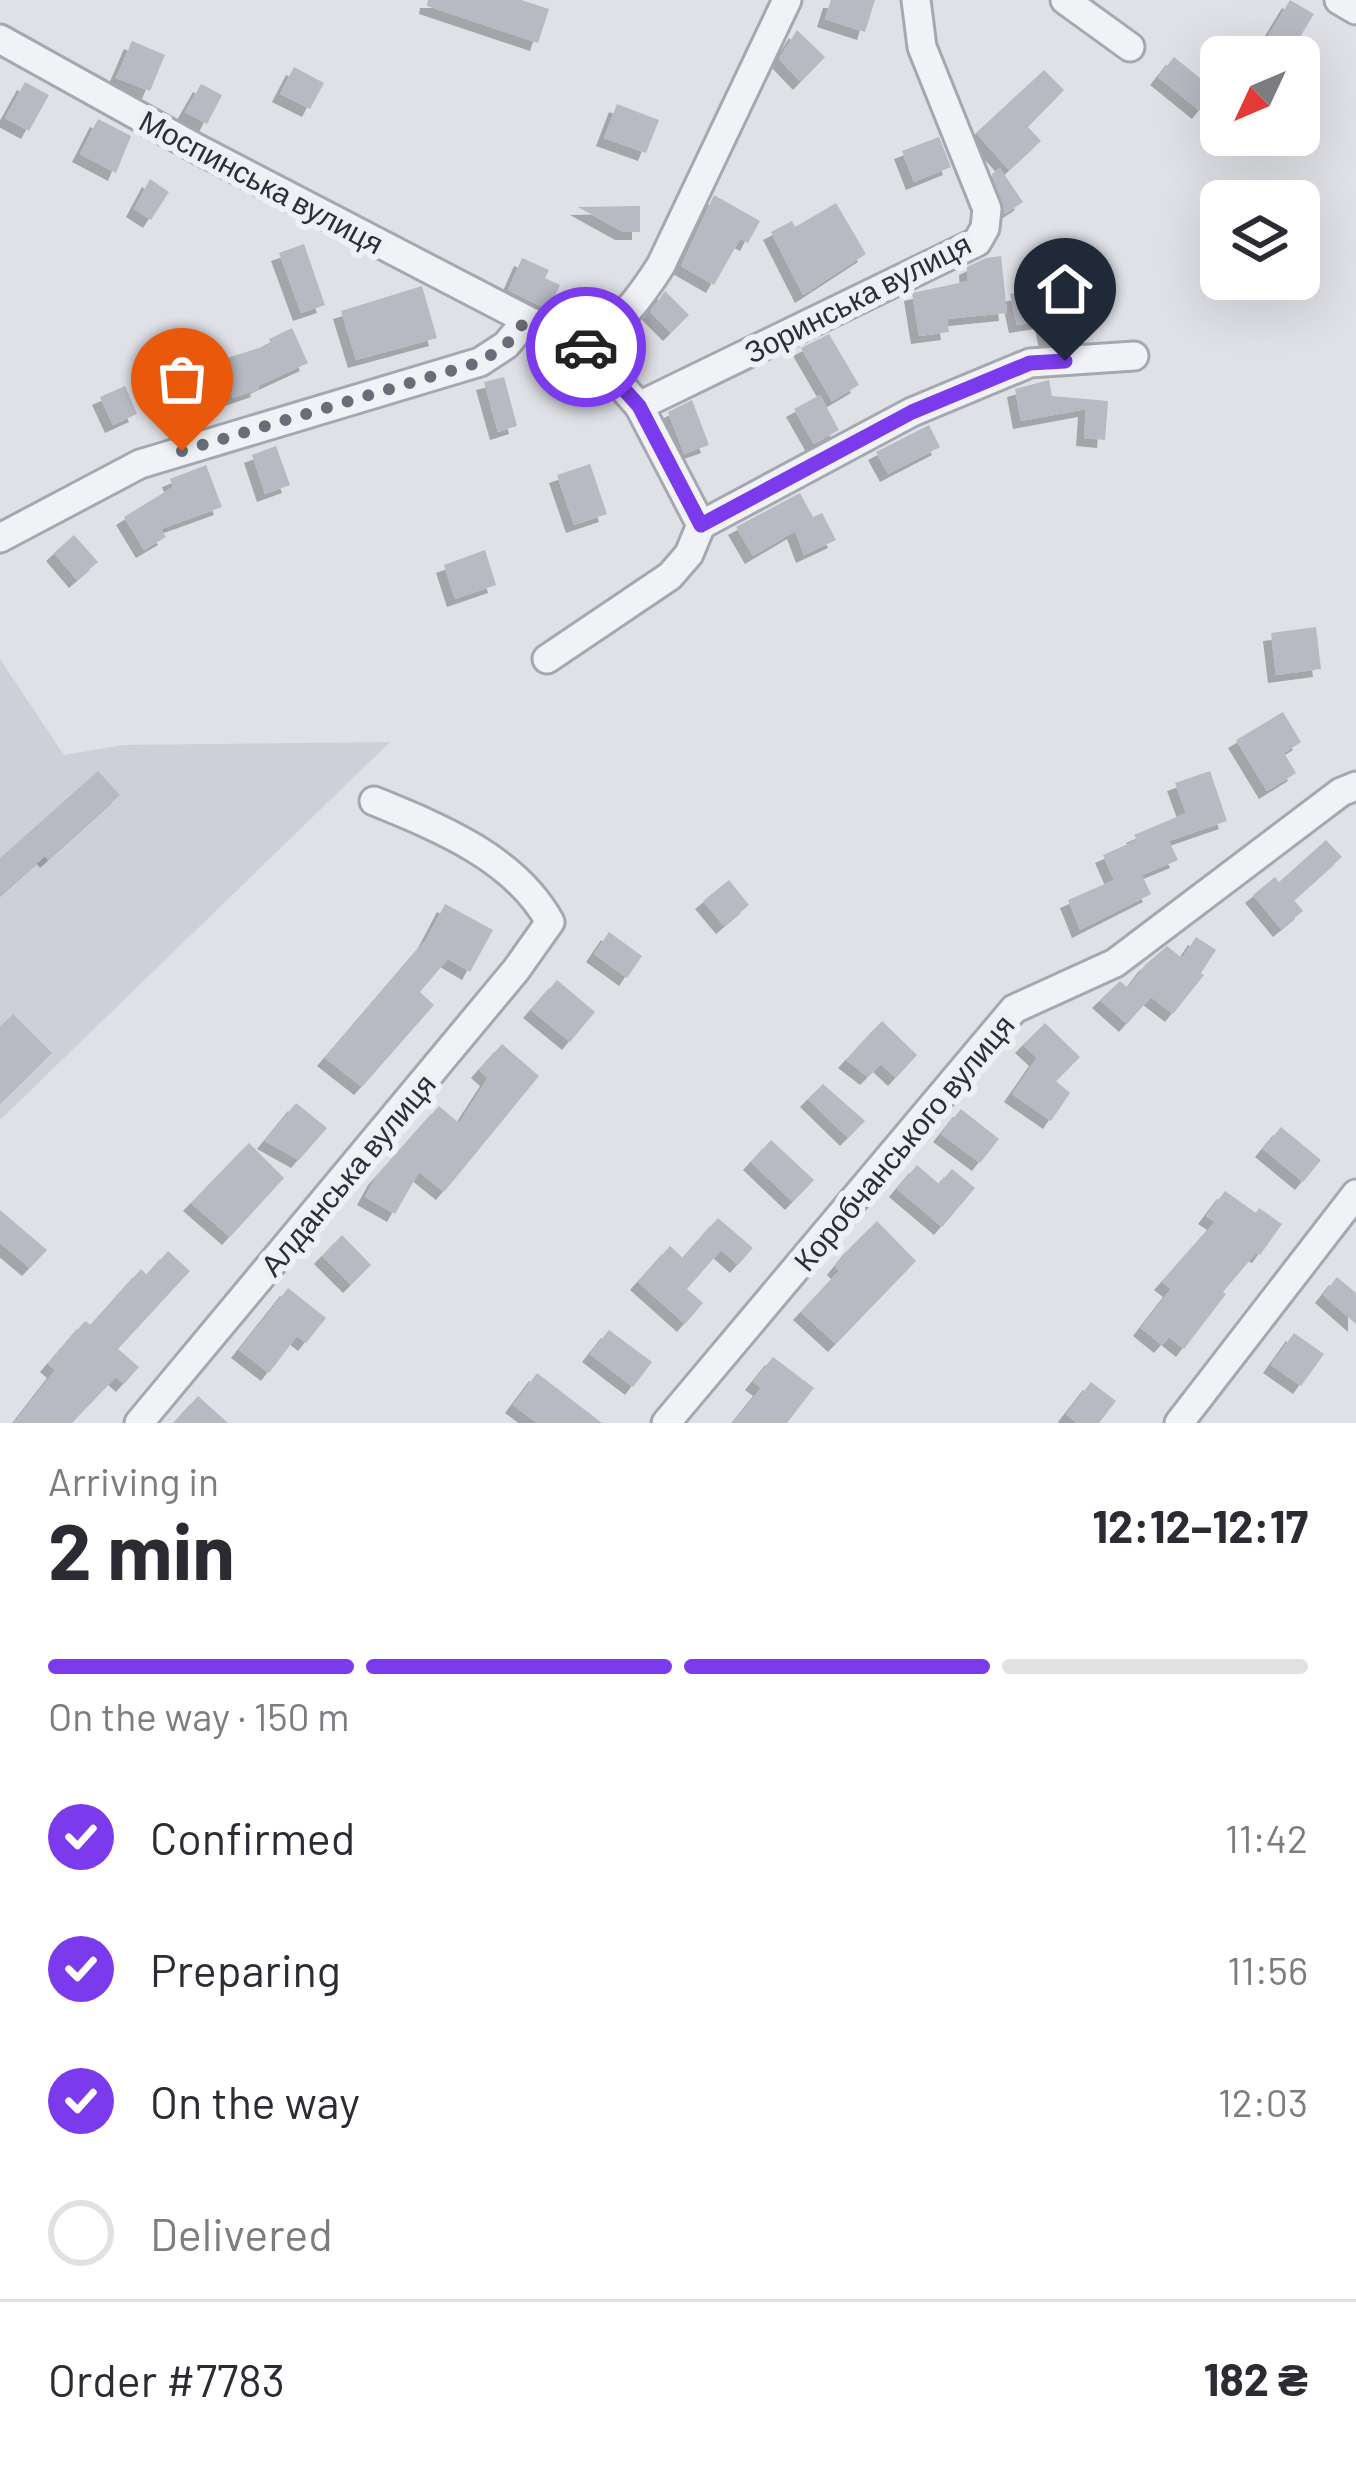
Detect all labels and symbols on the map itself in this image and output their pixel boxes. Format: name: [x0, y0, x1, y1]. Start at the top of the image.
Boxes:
north arrow: [1200, 36, 1320, 156]
street label: Моспинська вулиця: [134, 101, 390, 261]
street label: Зоринська вулиця: [738, 224, 976, 370]
pin: [1014, 238, 1116, 361]
courier: [526, 287, 646, 407]
pin: [131, 328, 233, 451]
street label: Коробчанського вулиця: [785, 1006, 1021, 1278]
street label: Алданська вулиця: [252, 1066, 442, 1282]

